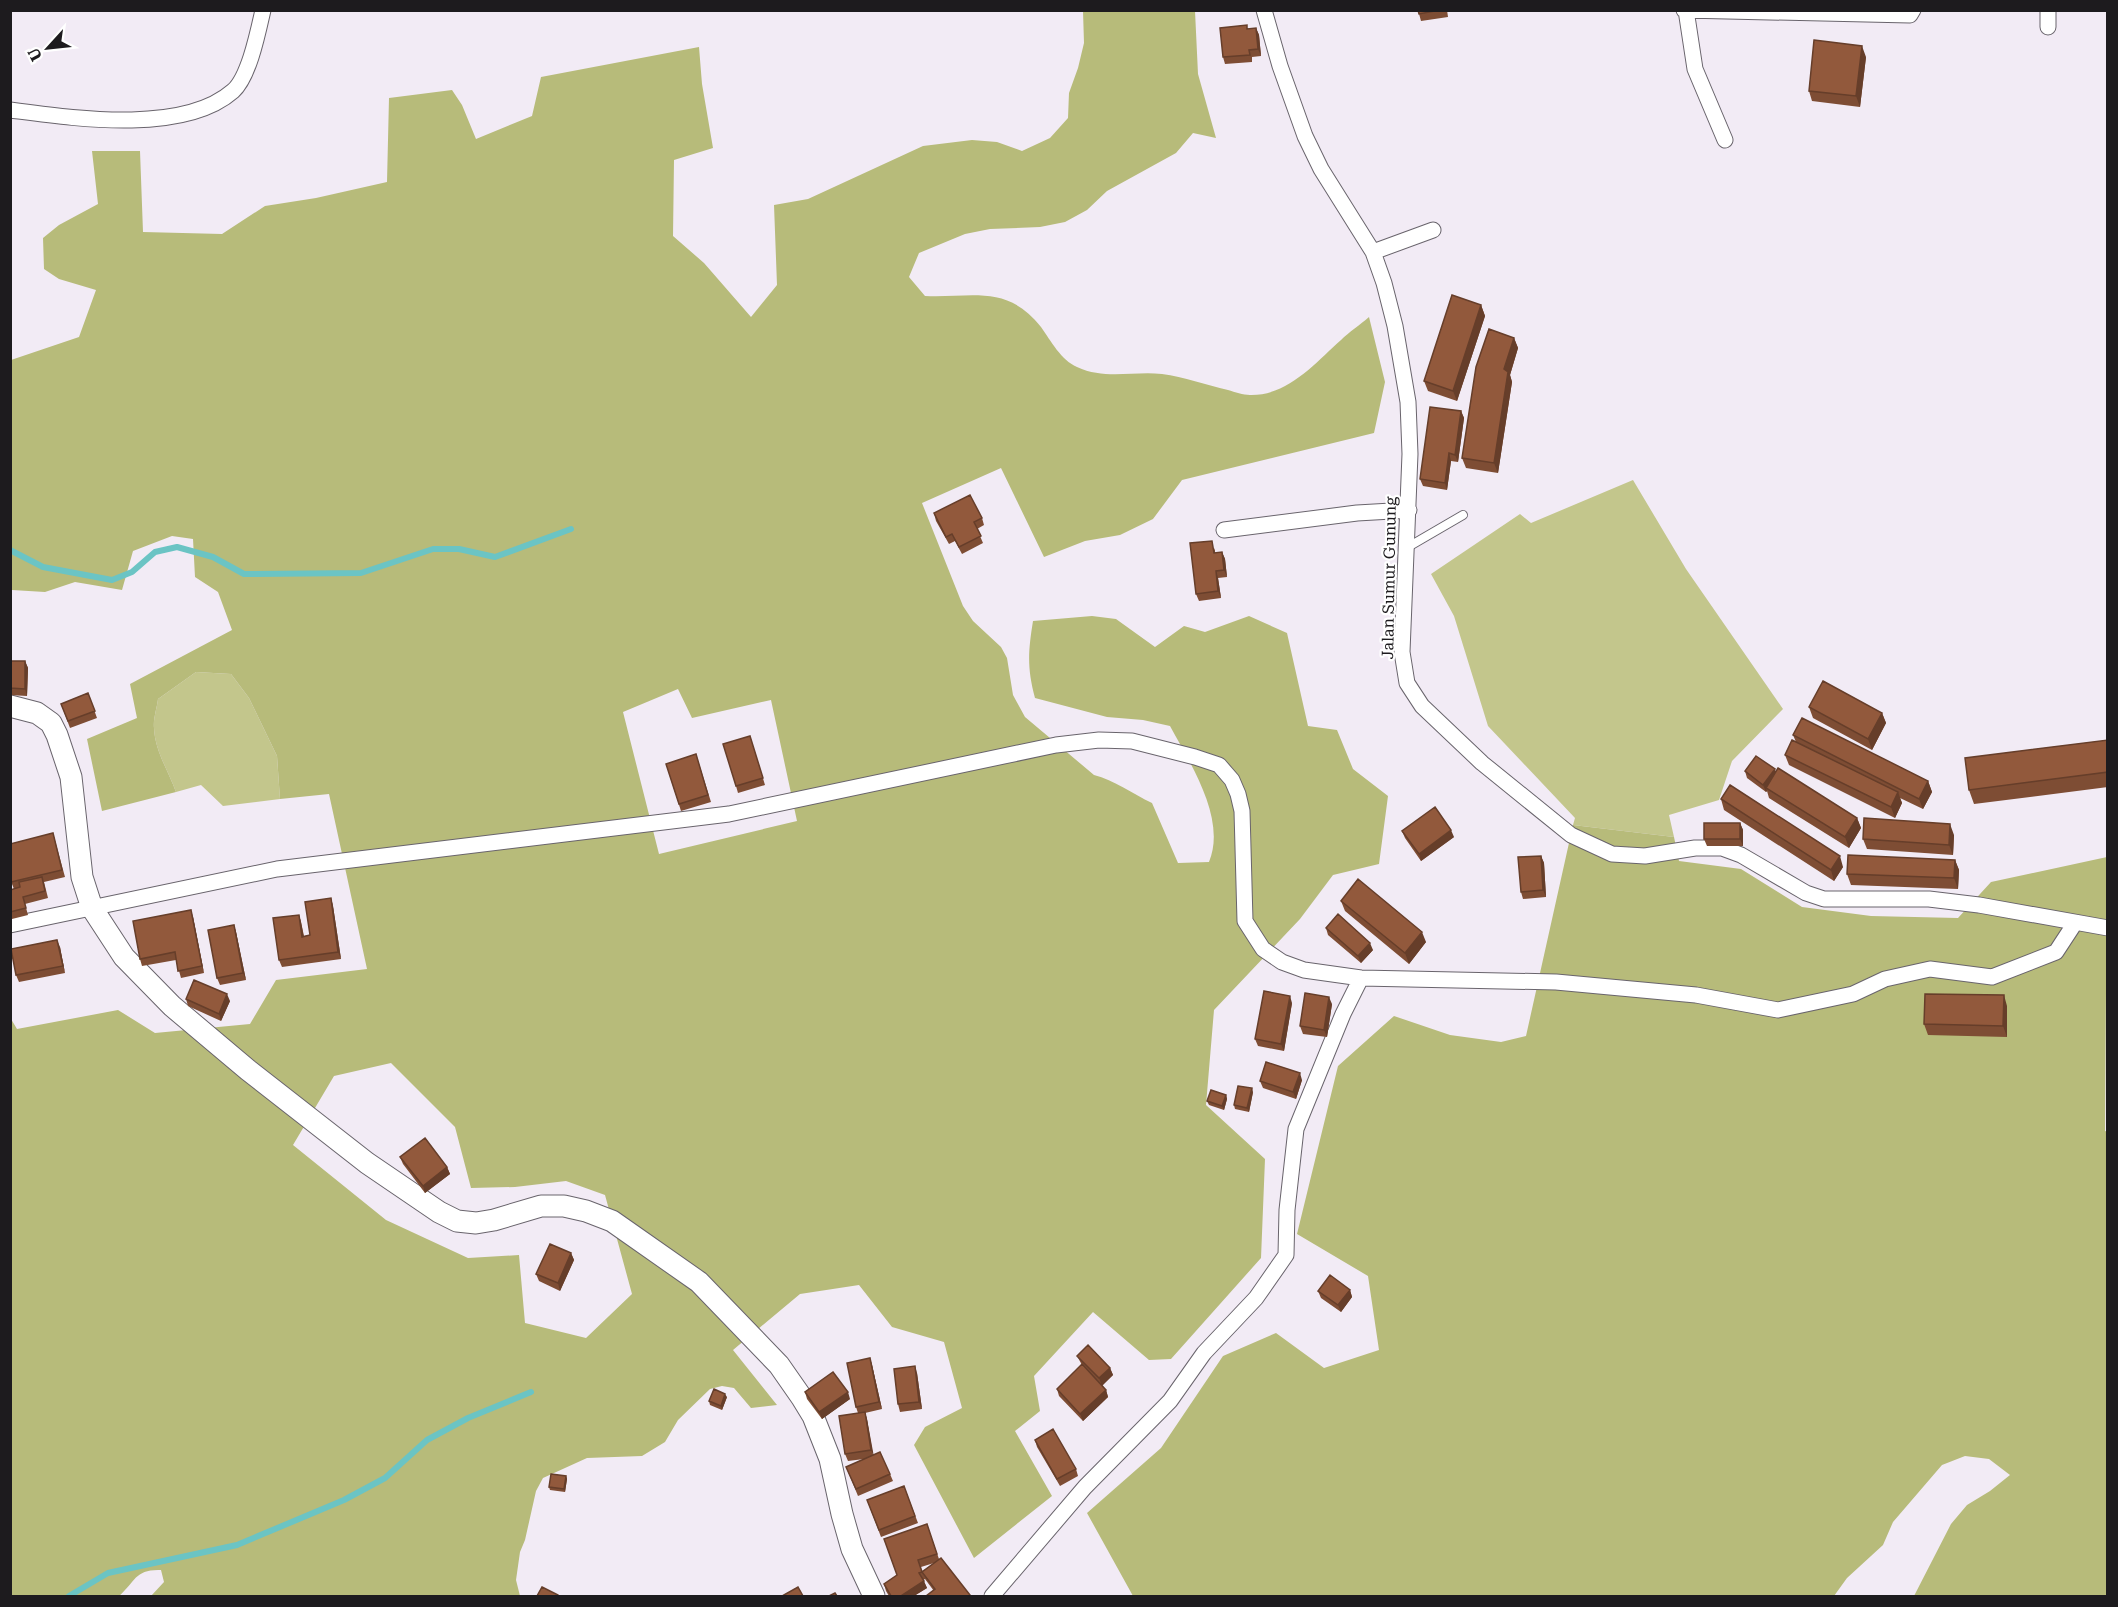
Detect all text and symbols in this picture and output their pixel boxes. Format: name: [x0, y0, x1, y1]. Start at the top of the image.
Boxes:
north arrow: [18, 18, 78, 78]
text: U: [24, 45, 46, 64]
street label: Jalan Sumur Gunung: [1378, 496, 1400, 659]

